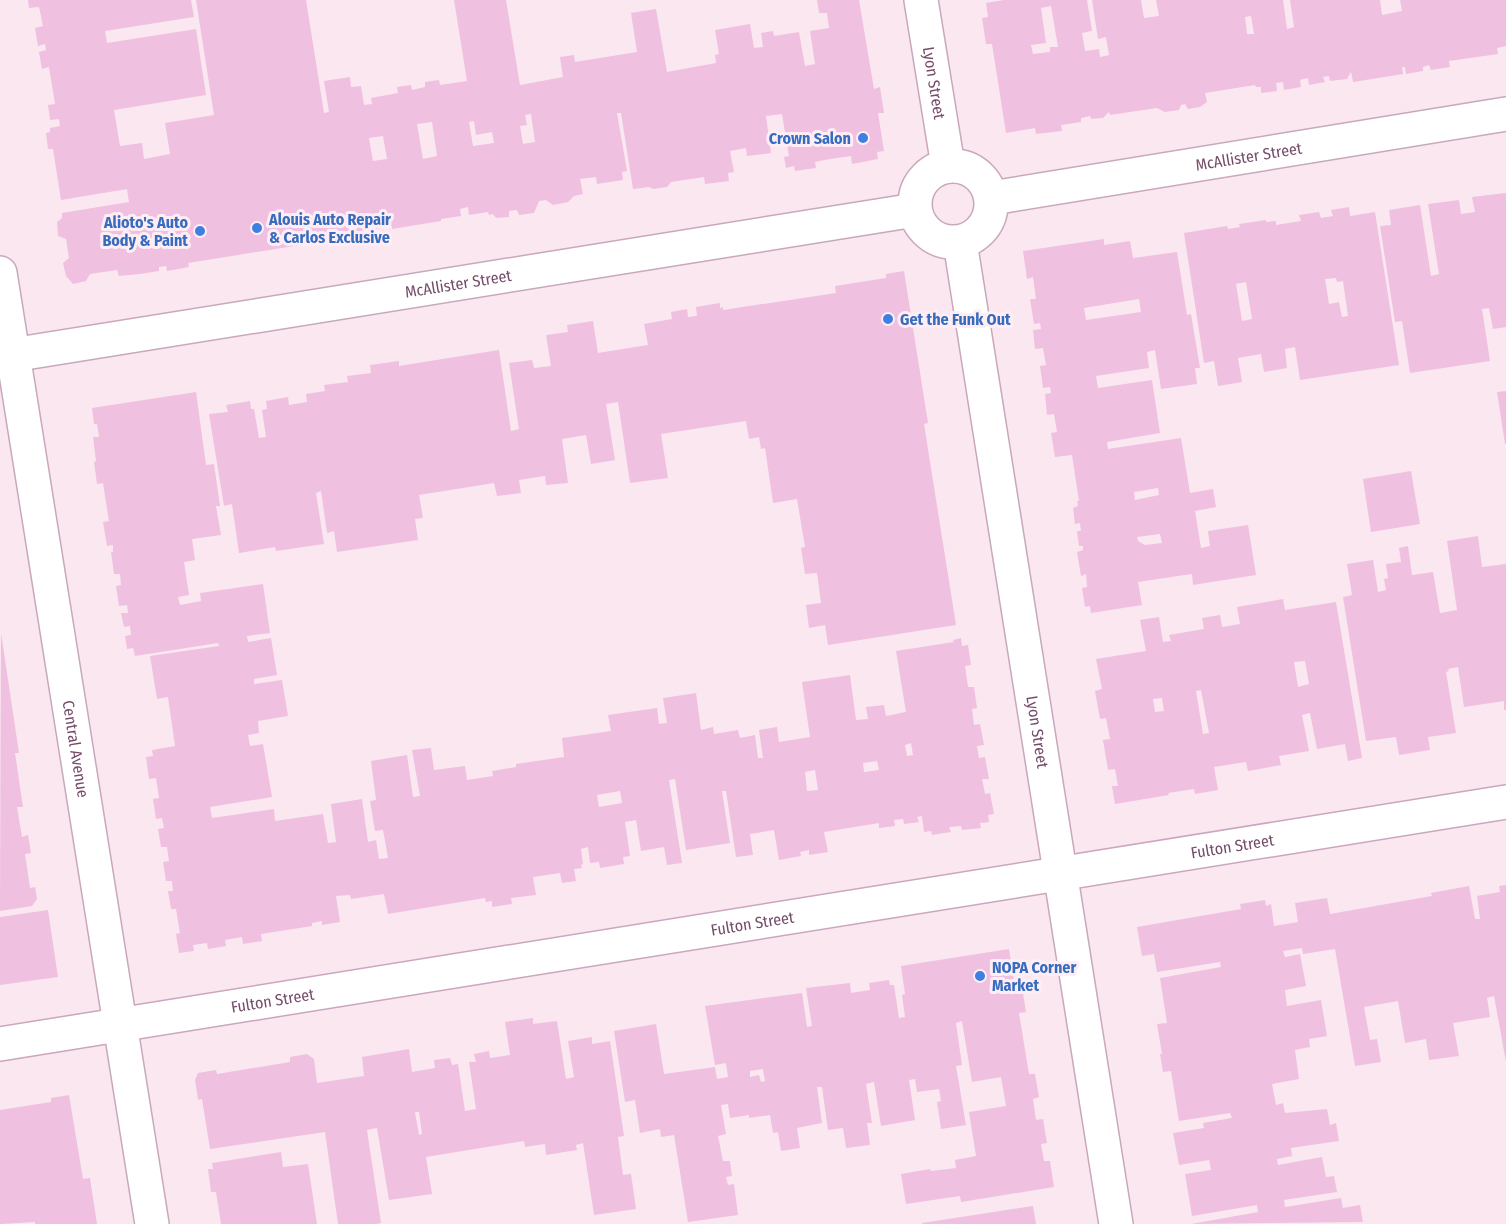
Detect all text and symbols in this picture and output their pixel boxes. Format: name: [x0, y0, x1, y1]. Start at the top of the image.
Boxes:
street label: Lyon Street: [919, 45, 949, 121]
place label: Crown Salon: [769, 129, 851, 148]
marker: Crown Salon: [856, 131, 870, 145]
street label: McAllister Street: [1194, 138, 1304, 175]
place label: Alouis Auto Repair & Carlos Exclusive: [268, 210, 391, 247]
place label: Alioto's Auto Body & Paint: [102, 213, 188, 250]
marker: Alouis Auto Repair & Carlos Exclusive: [250, 221, 264, 235]
marker: Alioto's Auto Body & Paint: [193, 224, 207, 238]
street label: McAllister Street: [404, 266, 514, 302]
place label: Get the Funk Out: [900, 310, 1011, 329]
marker: Get the Funk Out: [881, 312, 895, 326]
street label: Lyon Street: [1022, 694, 1053, 770]
street label: Central Avenue: [58, 699, 93, 799]
street label: Fulton Street: [1189, 830, 1276, 863]
street label: Fulton Street: [709, 907, 796, 940]
place label: NOPA Corner Market: [992, 958, 1076, 995]
marker: NOPA Corner Market: [973, 969, 987, 983]
street label: Fulton Street: [230, 985, 316, 1017]

